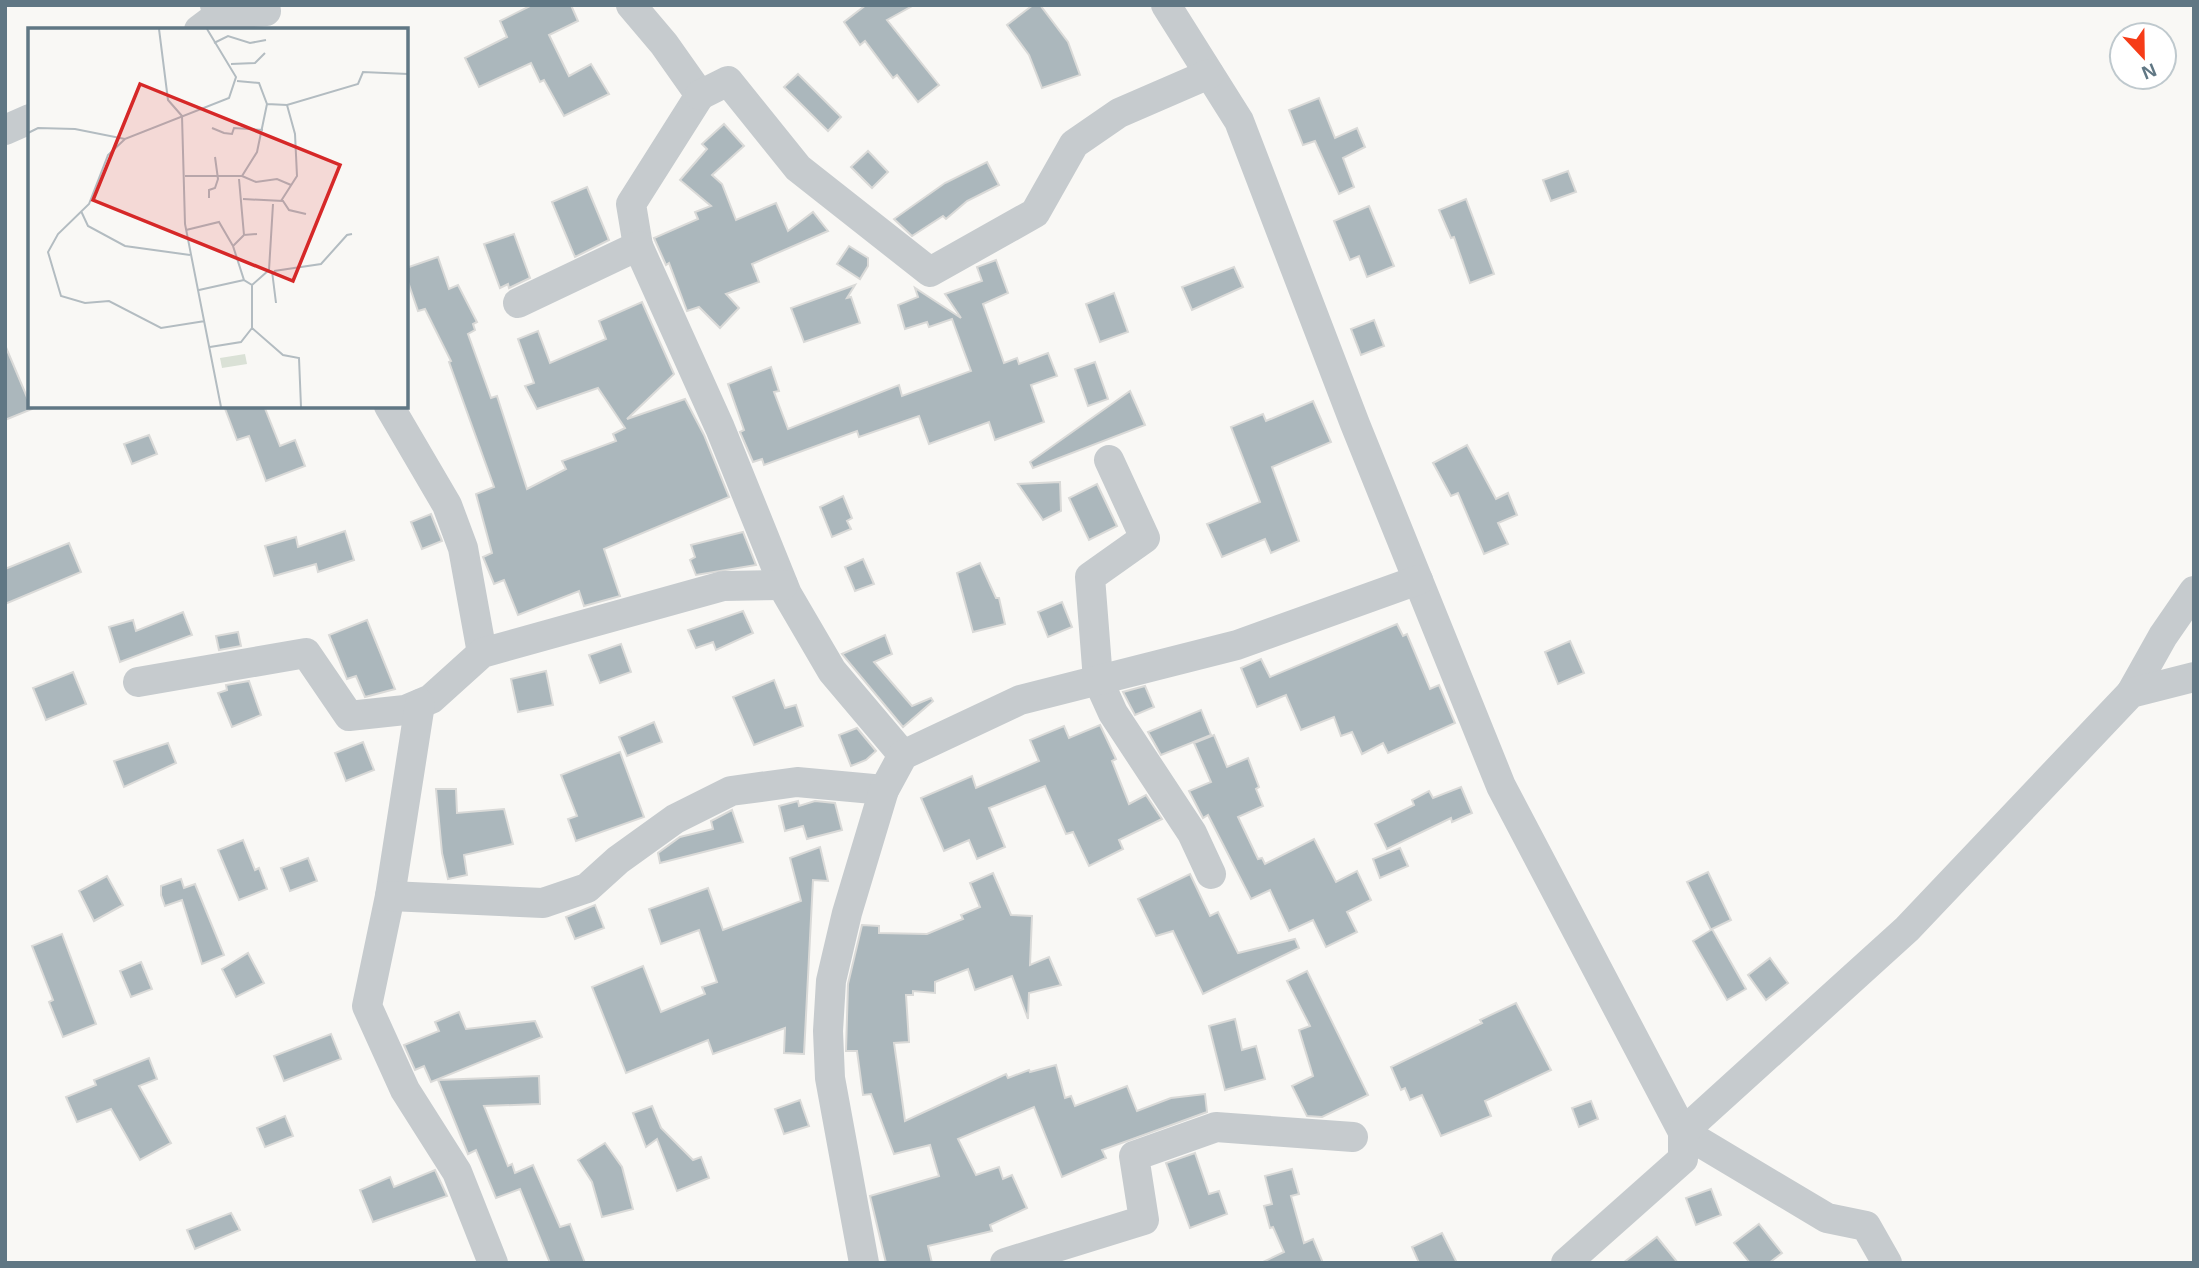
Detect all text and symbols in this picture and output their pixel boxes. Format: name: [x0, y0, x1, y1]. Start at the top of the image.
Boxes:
north arrow: [2108, 21, 2178, 91]
inset map: [28, 28, 408, 408]
text: N: [2139, 59, 2159, 84]

